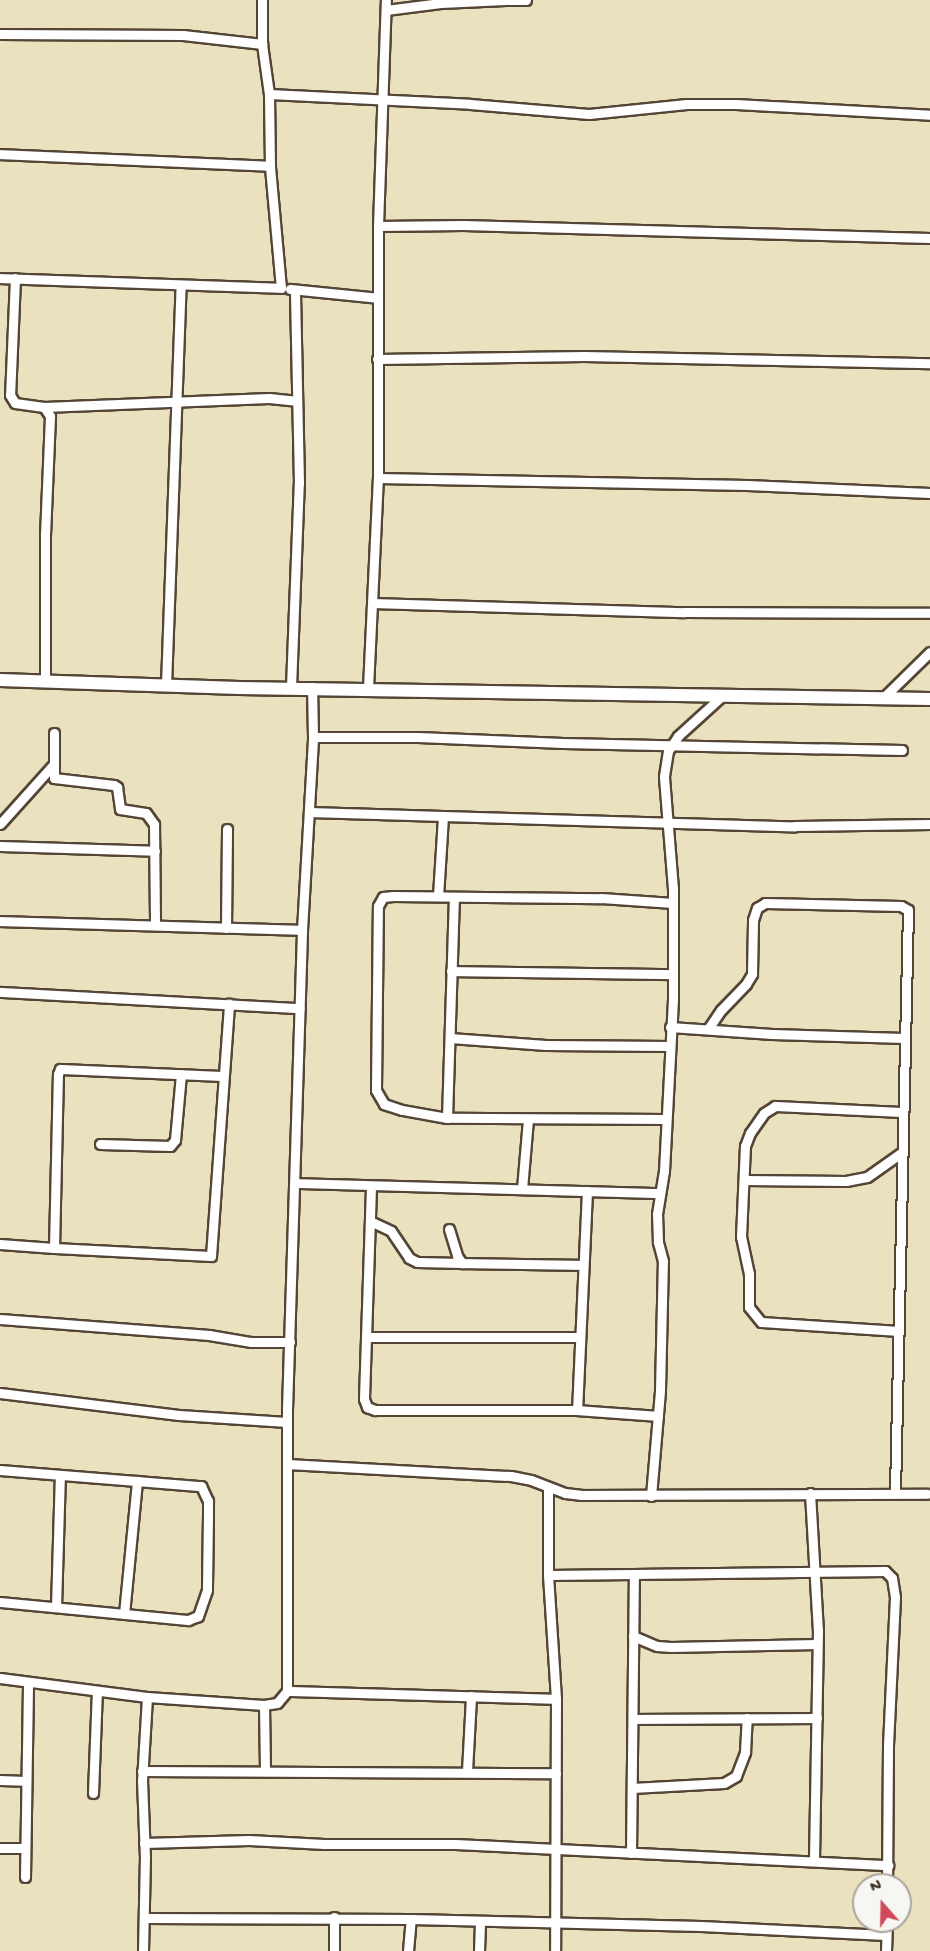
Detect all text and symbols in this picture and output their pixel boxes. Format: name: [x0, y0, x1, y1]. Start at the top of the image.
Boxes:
north arrow: [852, 1873, 912, 1933]
text: N: [868, 1877, 885, 1898]

